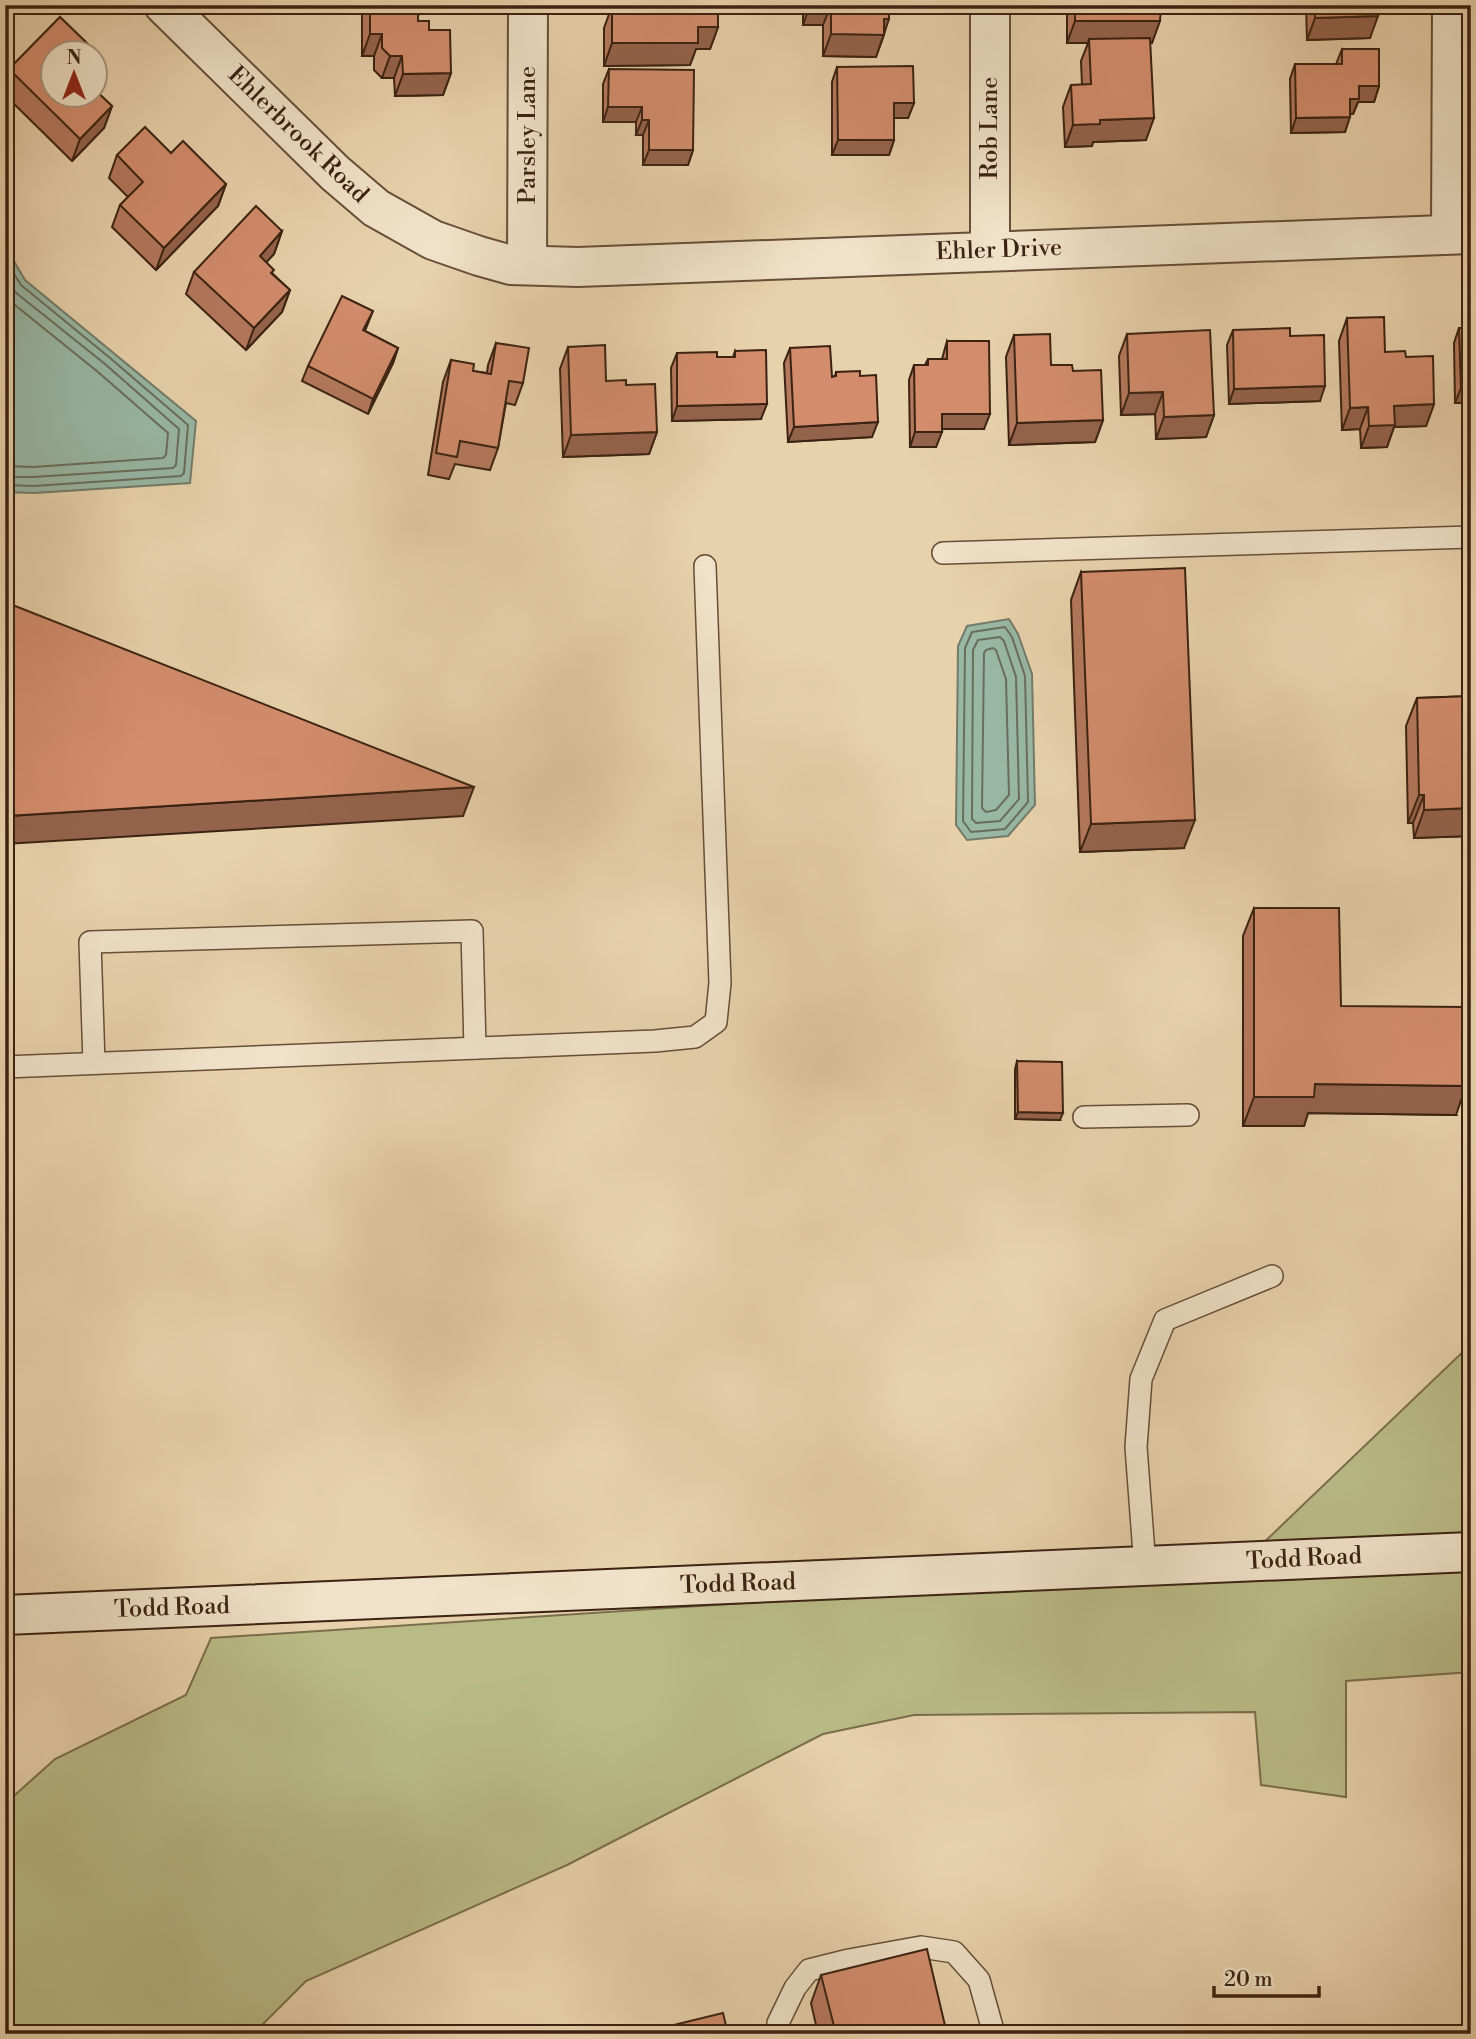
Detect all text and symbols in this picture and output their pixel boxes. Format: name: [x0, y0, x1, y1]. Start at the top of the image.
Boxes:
north arrow: [38, 38, 108, 108]
text: N: [66, 46, 82, 70]
street label: Ehlerbrook Road: [221, 60, 375, 210]
street label: Parsley Lane: [513, 66, 543, 204]
street label: Rob Lane: [975, 77, 1005, 179]
street label: Ehler Drive: [935, 233, 1063, 267]
street label: Todd Road: [1245, 1541, 1363, 1577]
street label: Todd Road: [679, 1567, 797, 1601]
street label: Todd Road: [113, 1591, 231, 1625]
scale bar: [1214, 1955, 1318, 1999]
text: 20 m: [1224, 1967, 1273, 1993]

